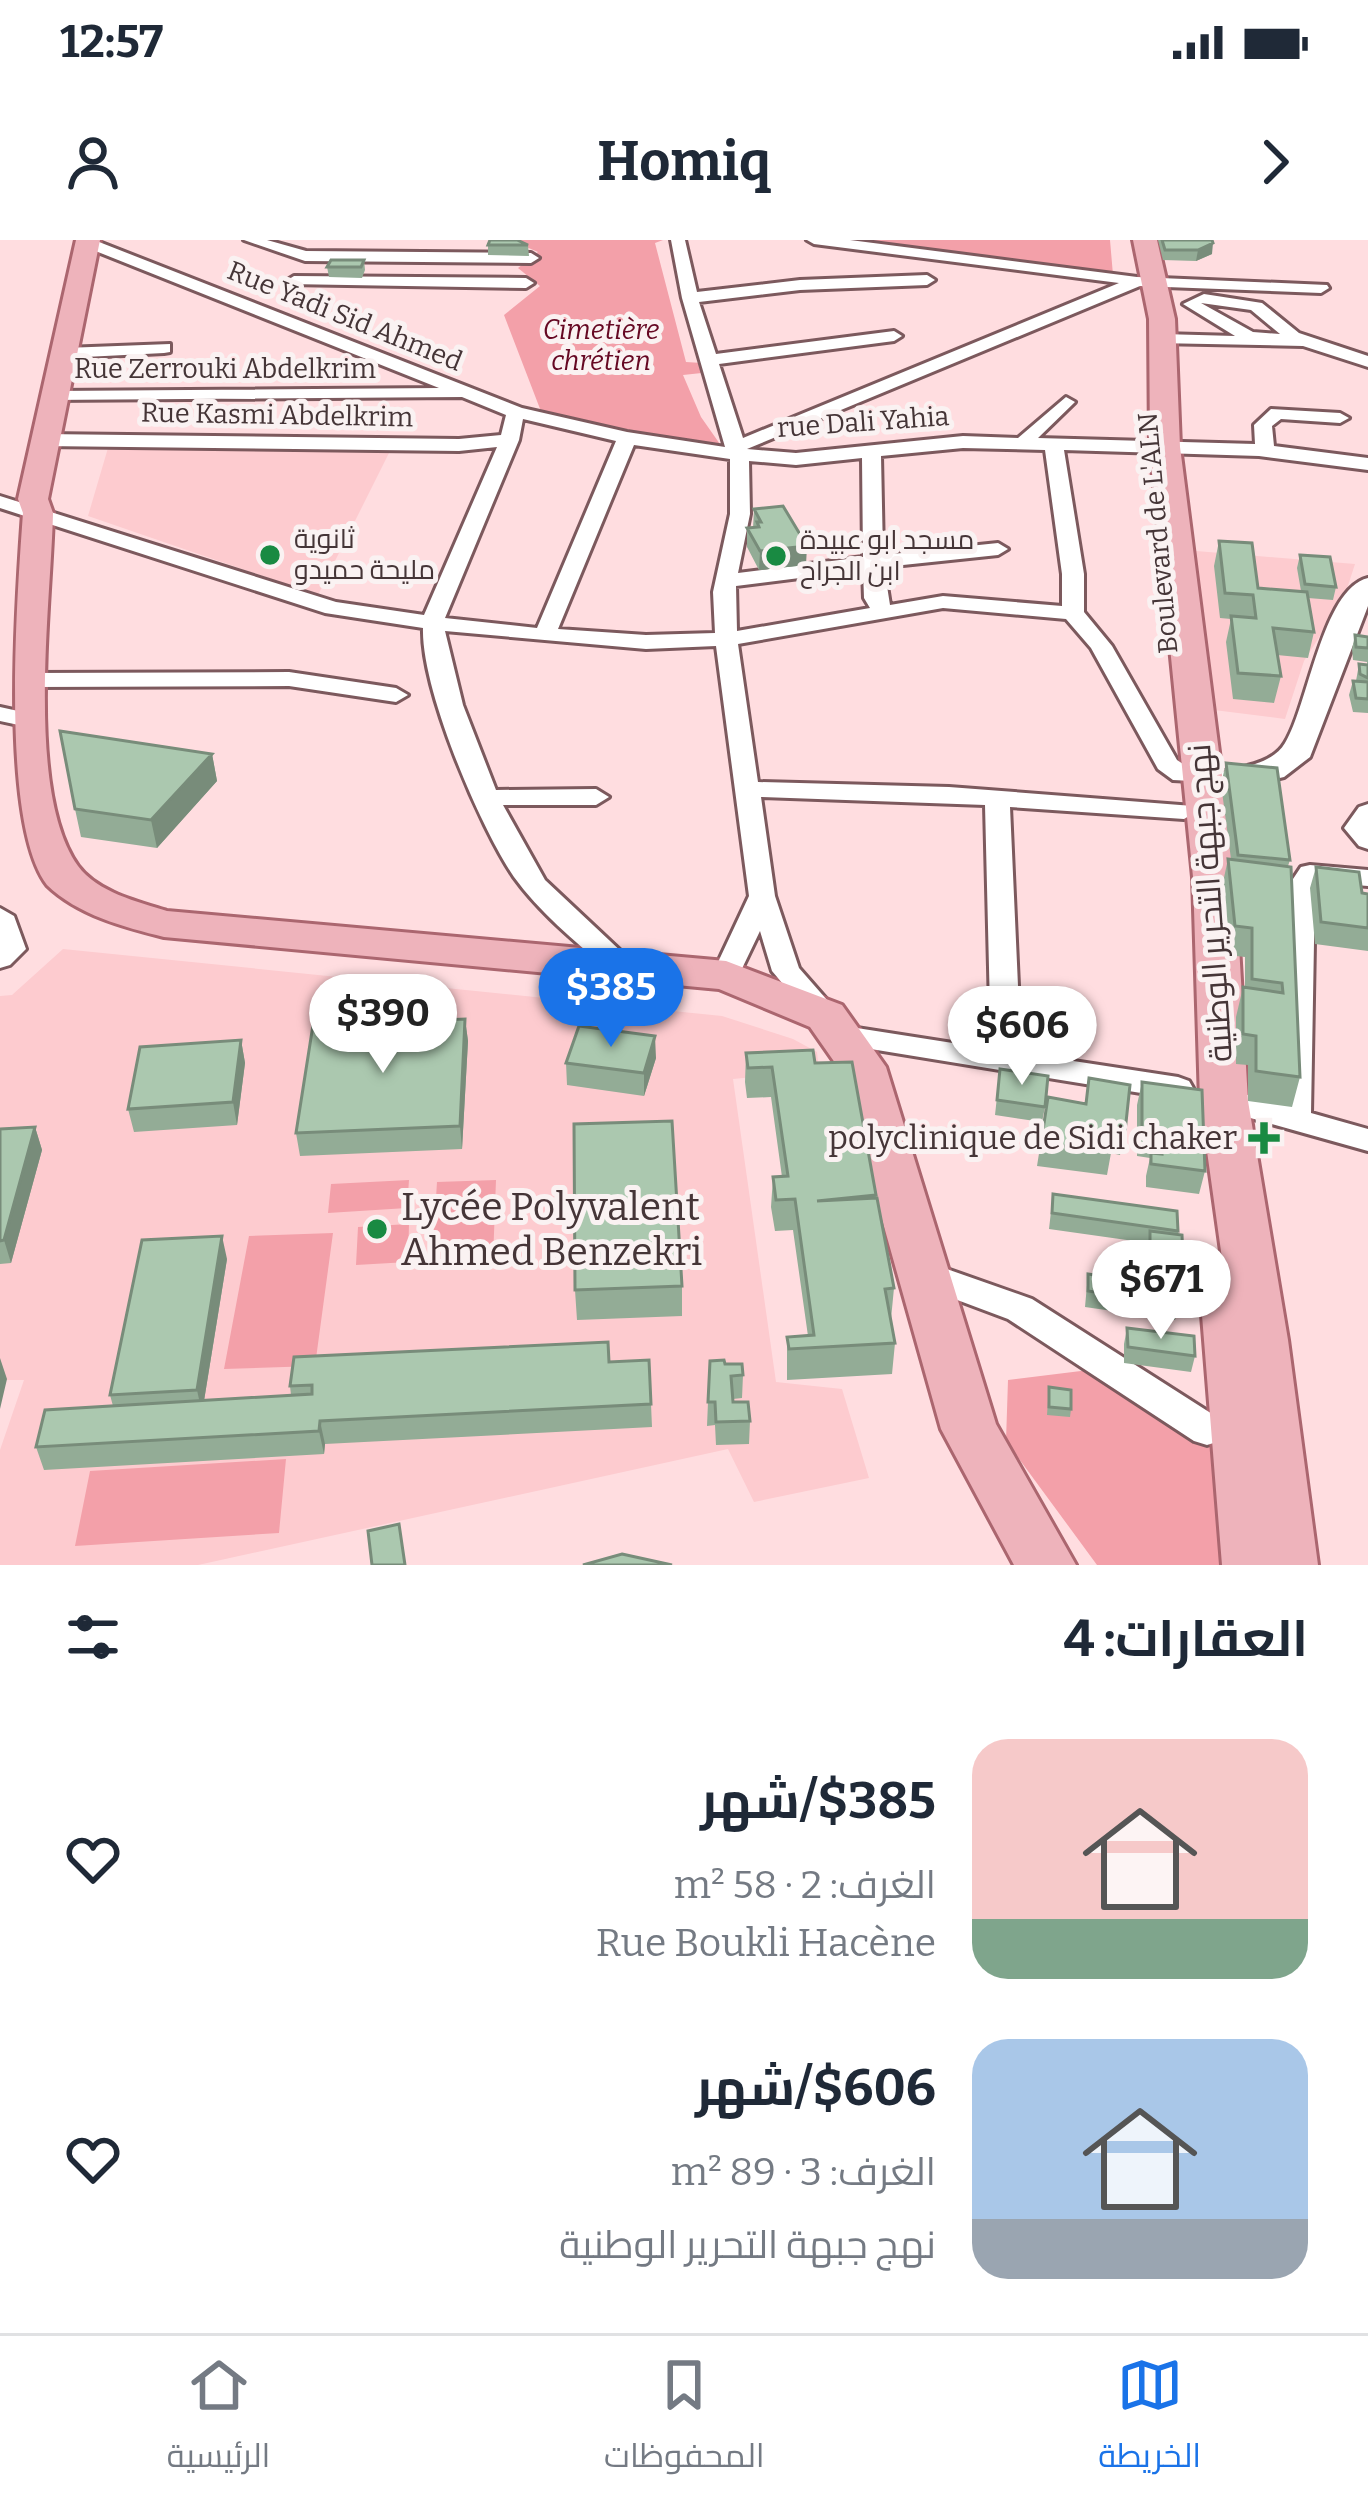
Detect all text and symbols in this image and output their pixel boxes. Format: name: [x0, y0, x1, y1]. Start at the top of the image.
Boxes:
text: 12:57: [60, 15, 163, 69]
icon: person: [60, 129, 126, 195]
icon: forward: [1242, 129, 1308, 195]
text: Homiq: [597, 130, 771, 194]
street label: Rue Yadi Sid Ahmed: [223, 254, 467, 378]
park label: Cimetière chrétien: [543, 314, 660, 377]
street label: Rue Zerrouki Abdelkrim: [74, 353, 376, 385]
street label: Rue Kasmi Abdelkrim: [141, 397, 414, 433]
street label: rue Dali Yahia: [776, 400, 950, 444]
street label: Boulevard de L'ALN: [1132, 411, 1184, 655]
place label: ثانوية مليحة حميدو: [294, 523, 435, 586]
place label: مسجد ابو عبيدة ابن الجراح: [800, 524, 974, 589]
marker: ثانوية مليحة حميدو: [257, 542, 283, 568]
marker: مسجد ابو عبيدة ابن الجراح: [763, 543, 789, 569]
street label: نهج جبهة التحرير الوطنية: [1179, 742, 1243, 1063]
pin: $385: [540, 948, 682, 1050]
text: $385: [566, 964, 656, 1010]
pin: $390: [312, 974, 454, 1076]
pin: $606: [951, 986, 1093, 1088]
text: $390: [336, 990, 430, 1036]
text: $606: [975, 1002, 1069, 1048]
place label: polyclinique de Sidi chaker: [828, 1118, 1237, 1158]
marker: polyclinique de Sidi chaker: [1248, 1122, 1280, 1154]
place label: Lycée Polyvalent Ahmed Benzekri: [401, 1184, 702, 1275]
marker: Lycée Polyvalent Ahmed Benzekri: [364, 1216, 390, 1242]
pin: $671: [1090, 1240, 1232, 1342]
text: $671: [1119, 1256, 1203, 1302]
icon: filters: [60, 1604, 126, 1670]
text: العقارات: 4: [1063, 1608, 1308, 1670]
text: $385/شهر: [700, 1770, 936, 1832]
icon: home: [1068, 1787, 1212, 1931]
icon: heart: [60, 1826, 126, 1892]
text: الغرف: 2 · 58 m²: [674, 1862, 936, 1908]
text: Rue Boukli Hacène: [596, 1920, 936, 1966]
text: $606/شهر: [695, 2057, 936, 2119]
icon: home: [1068, 2087, 1212, 2231]
icon: heart: [60, 2126, 126, 2192]
text: الغرف: 3 · 89 m²: [671, 2149, 936, 2195]
text: نهج جبهة التحرير الوطنية: [559, 2222, 936, 2268]
tab: الرئيسية: [167, 2352, 270, 2486]
tab: المحفوظات: [604, 2352, 765, 2486]
tab: الخريطة: [1098, 2352, 1201, 2486]

